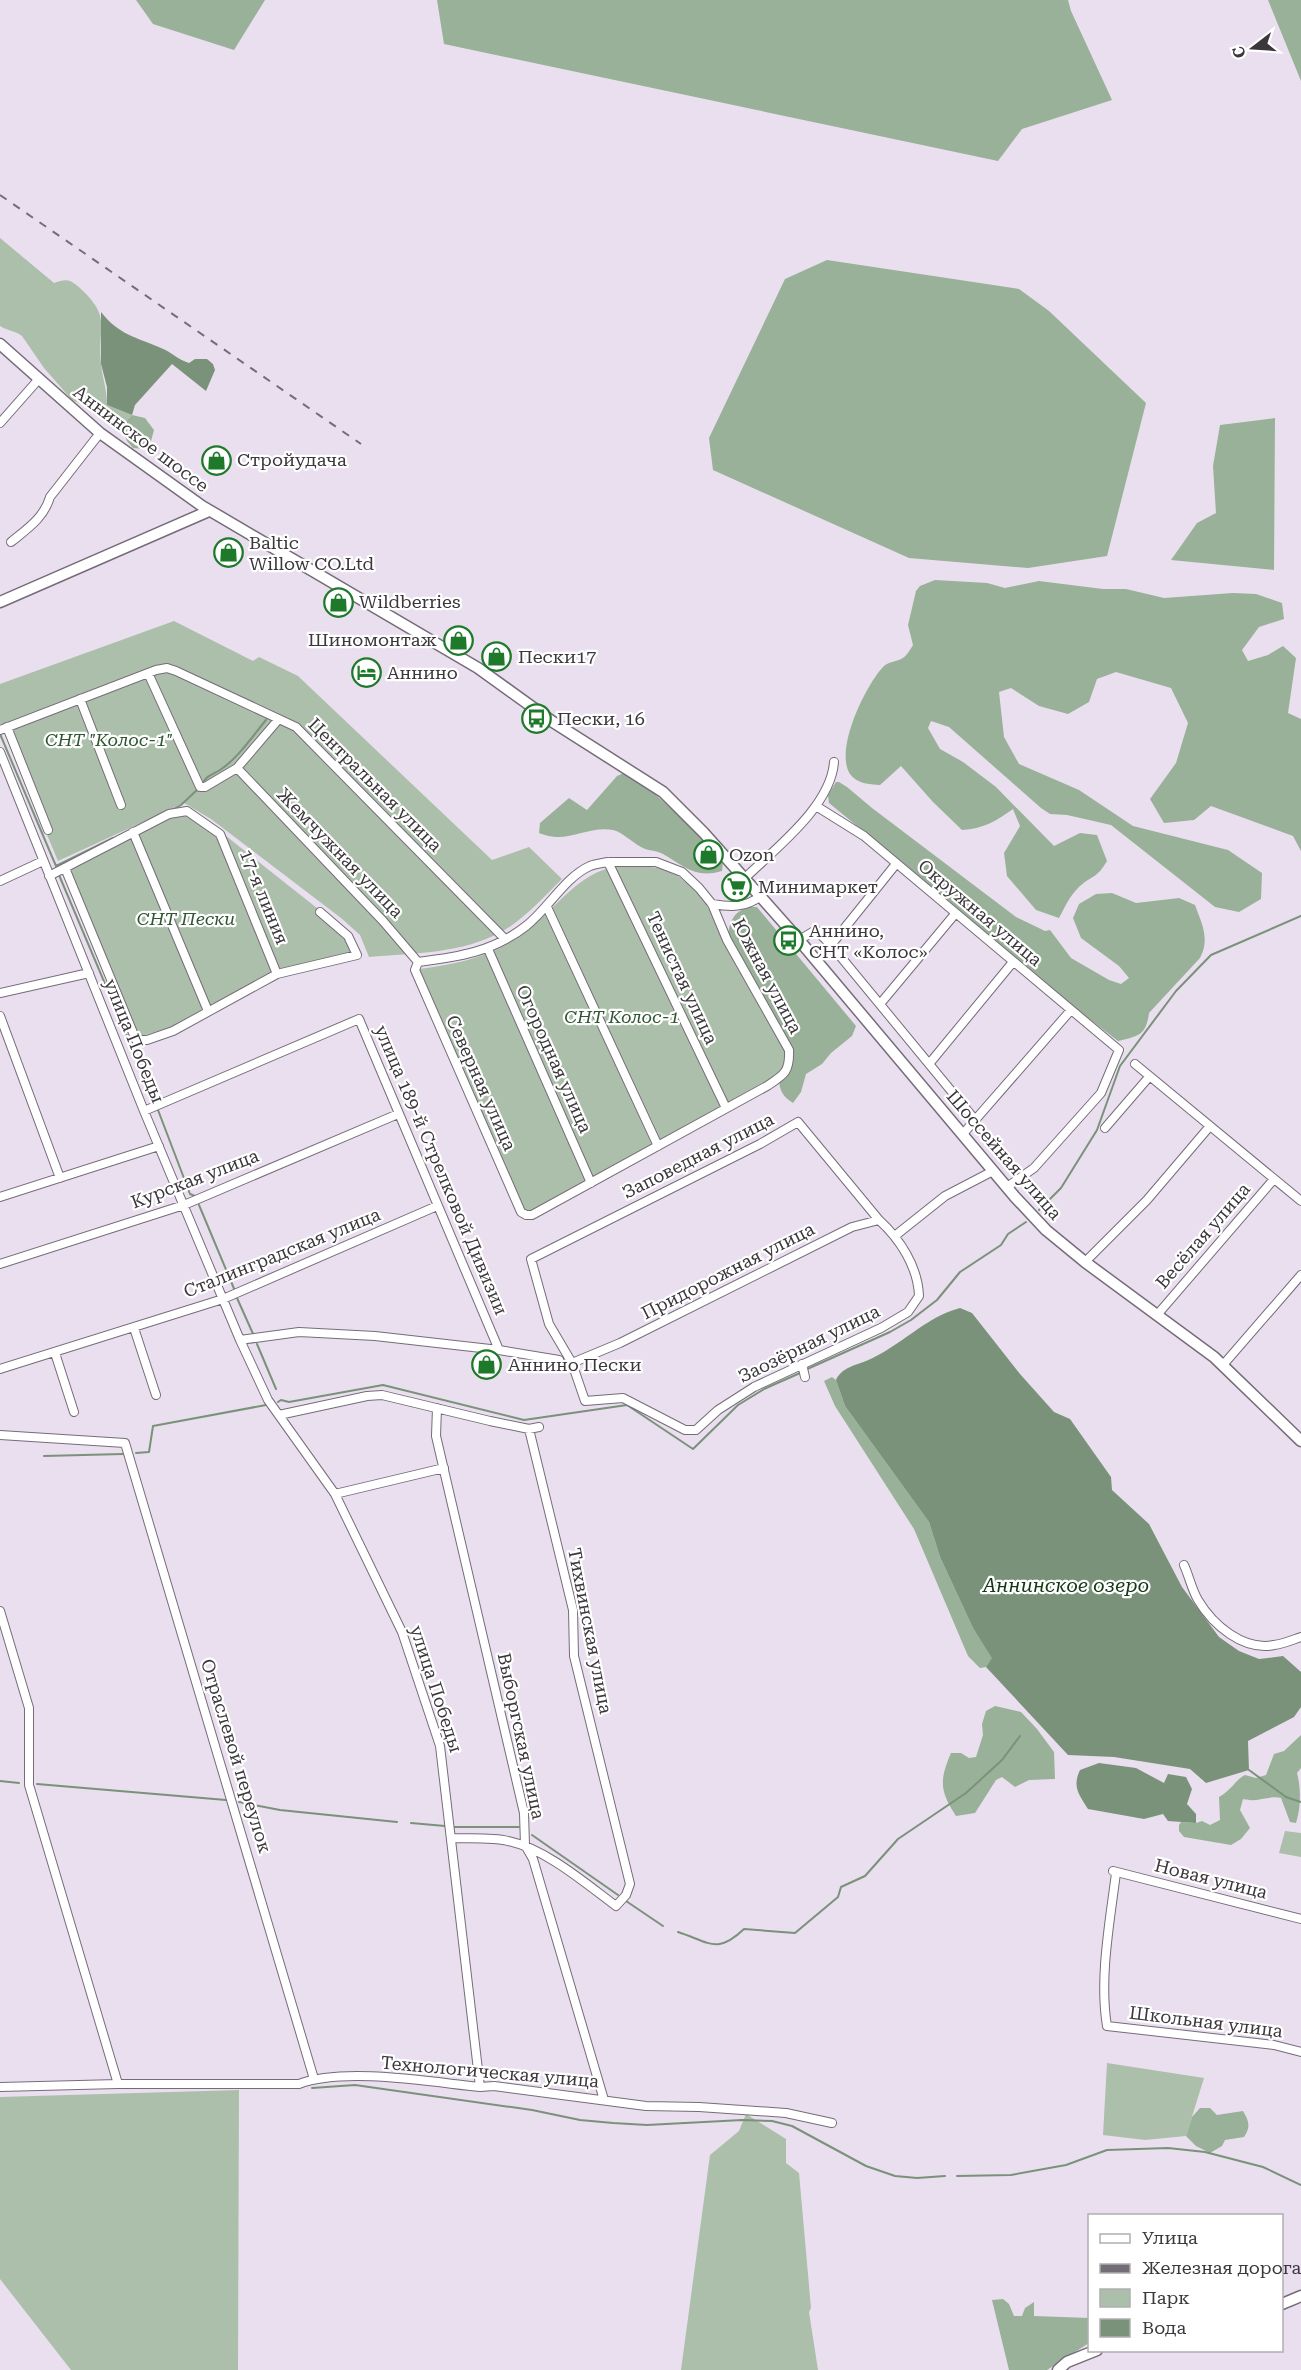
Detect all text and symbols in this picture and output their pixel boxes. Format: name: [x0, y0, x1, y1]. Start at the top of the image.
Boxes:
north arrow: [1223, 18, 1283, 78]
text: С: [1228, 44, 1250, 60]
street label: Аннинское шоссе: [70, 381, 213, 496]
shop icon: Стройудача: [200, 444, 232, 476]
place label: Стройудача: [237, 449, 347, 470]
place label: Baltic Willow CO.Ltd: [249, 532, 374, 574]
shop icon: Baltic Willow CO.Ltd: [212, 537, 244, 569]
shop icon: Wildberries: [322, 586, 354, 618]
place label: Wildberries: [359, 591, 461, 612]
shop icon: Шиномонтаж: [442, 624, 474, 656]
place label: Шиномонтаж: [308, 629, 437, 650]
shop icon: Пески17: [481, 641, 513, 673]
place label: Пески17: [518, 646, 596, 667]
hotel icon: Аннино: [350, 657, 382, 689]
place label: Аннино: [387, 662, 458, 683]
bus stop icon: Пески, 16: [520, 703, 552, 735]
place label: Пески, 16: [557, 708, 645, 729]
street label: Центральная улица: [304, 713, 447, 856]
park label: СНТ "Колос-1": [45, 729, 173, 750]
street label: Жемчужная улица: [273, 783, 408, 922]
shop icon: Ozon: [692, 839, 724, 871]
place label: Ozon: [729, 844, 775, 865]
street label: 17-я линия: [236, 846, 293, 947]
street label: Окружная улица: [914, 855, 1047, 971]
supermarket icon: Минимаркет: [721, 871, 753, 903]
place label: Минимаркет: [758, 876, 878, 897]
park label: СНТ Пески: [137, 908, 235, 929]
street label: Тенистая улица: [643, 908, 723, 1048]
street label: Южная улица: [728, 915, 807, 1037]
place label: Аннино, СНТ «Колос»: [809, 920, 928, 962]
bus stop icon: Аннино, СНТ «Колос»: [772, 925, 804, 957]
street label: улица Победы: [100, 976, 169, 1106]
street label: Огородная улица: [512, 982, 597, 1136]
park label: СНТ Колос-1: [564, 1006, 680, 1027]
street label: Северная улица: [442, 1012, 521, 1154]
street label: улица 189-й Стрелковой Дивизии: [371, 1022, 512, 1318]
street label: Шоссейная улица: [942, 1086, 1066, 1224]
street label: Заповедная улица: [619, 1108, 777, 1203]
street label: Курская улица: [128, 1144, 262, 1213]
street label: Весёлая улица: [1151, 1178, 1254, 1293]
street label: Сталинградская улица: [180, 1203, 384, 1302]
street label: Придорожная улица: [638, 1218, 818, 1323]
street label: Заозёрная улица: [735, 1300, 883, 1387]
shop icon: Аннино Пески: [471, 1349, 503, 1381]
place label: Аннино Пески: [508, 1354, 642, 1375]
street label: Тихвинская улица: [564, 1546, 617, 1716]
water label: Аннинское озеро: [982, 1573, 1149, 1597]
street label: улица Победы: [406, 1623, 467, 1755]
street label: Выборгская улица: [494, 1651, 549, 1821]
street label: Отраслевой переулок: [197, 1656, 276, 1856]
street label: Новая улица: [1153, 1854, 1270, 1903]
street label: Школьная улица: [1128, 2002, 1284, 2041]
street label: Технологическая улица: [380, 2052, 600, 2092]
legend: [1088, 2214, 1283, 2352]
text: Улица: [1142, 2227, 1198, 2248]
text: Железная дорога: [1142, 2257, 1301, 2278]
text: Парк: [1142, 2287, 1190, 2308]
text: Вода: [1142, 2317, 1186, 2338]

